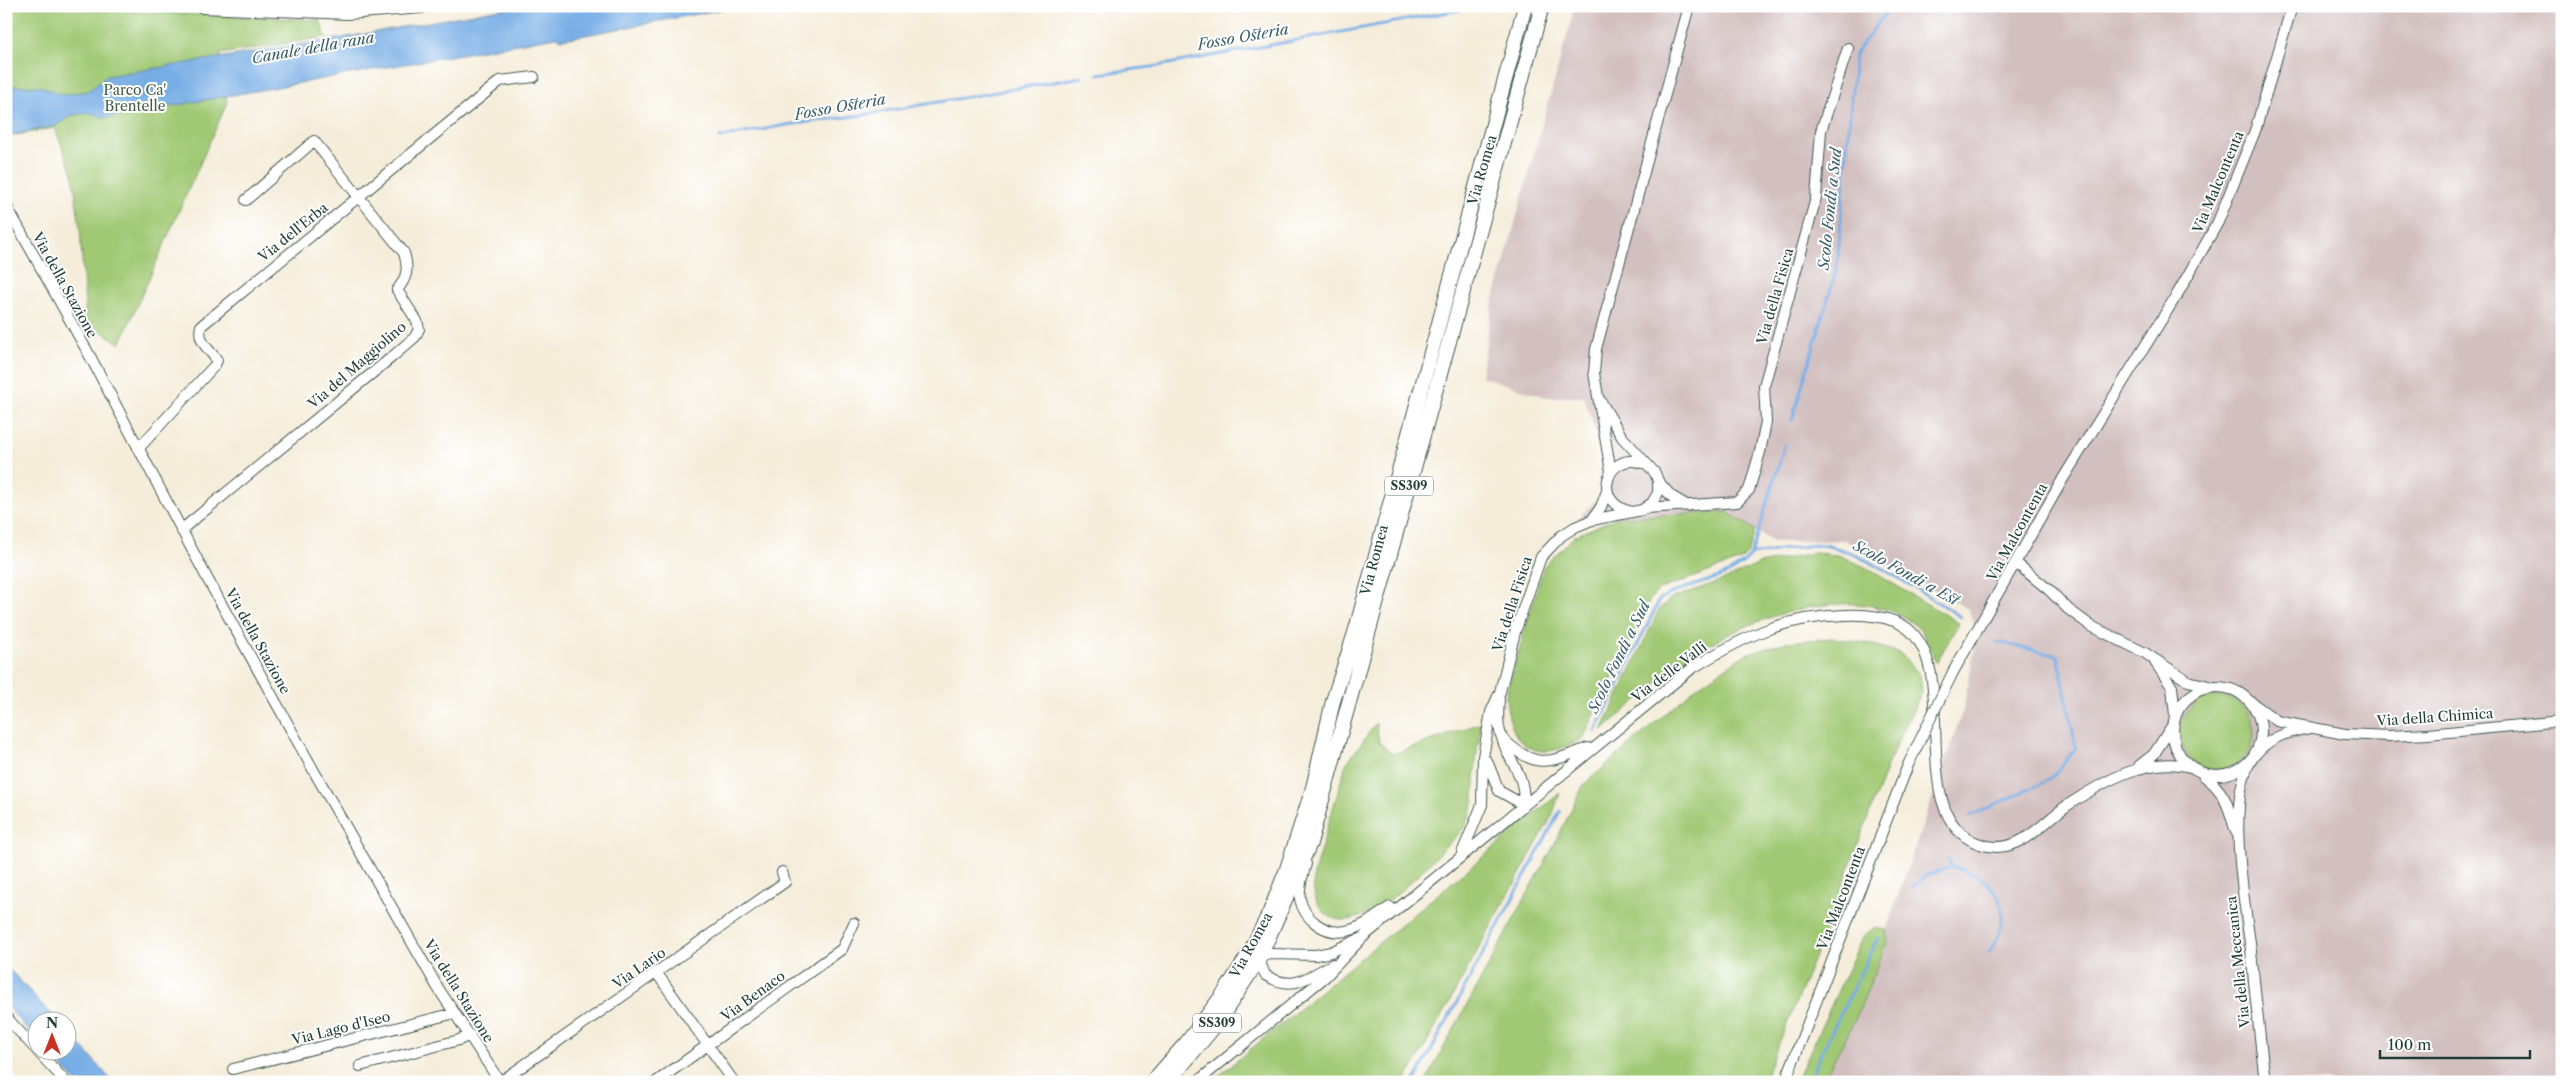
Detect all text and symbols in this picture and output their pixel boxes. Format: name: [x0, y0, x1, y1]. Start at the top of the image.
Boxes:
water label: Fosso Osteria: [1195, 19, 1290, 54]
water label: Canale della rana: [250, 27, 376, 68]
park label: Parco Ca' Brentelle: [104, 81, 166, 115]
water label: Fosso Osteria: [792, 89, 887, 124]
street label: Via Malcontenta: [2188, 128, 2248, 237]
street label: Via Romea: [1463, 132, 1501, 208]
water label: Scolo Fondi a Sud: [1814, 145, 1846, 272]
street label: Via dell'Erba: [254, 198, 332, 266]
street label: Via della Stazione: [28, 228, 102, 341]
street label: Via della Fisica: [1752, 245, 1798, 347]
street label: Via del Maggiolino: [303, 317, 410, 413]
road number: SS309: [1385, 476, 1433, 496]
street label: Via Malcontenta: [1982, 479, 2052, 585]
street label: Via Romea: [1356, 522, 1392, 598]
water label: Scolo Fondi a Est: [1849, 535, 1963, 610]
street label: Via della Fisica: [1488, 553, 1536, 655]
street label: Via della Stazione: [221, 584, 295, 697]
water label: Scolo Fondi a Sud: [1583, 596, 1655, 717]
street label: Via delle Valli: [1627, 638, 1710, 707]
street label: Via della Chimica: [2375, 704, 2494, 730]
street label: Via Malcontenta: [1813, 843, 1869, 953]
street label: Via della Meccanica: [2222, 895, 2254, 1030]
street label: Via Romea: [1225, 908, 1277, 982]
street label: Via della Stazione: [419, 935, 498, 1046]
street label: Via Lario: [608, 943, 669, 993]
street label: Via Benaco: [717, 967, 789, 1026]
street label: Via Lago d'Iseo: [289, 1007, 392, 1049]
north arrow: [28, 1010, 78, 1060]
text: N: [46, 1014, 58, 1032]
road number: SS309: [1193, 1014, 1241, 1032]
scale bar: [2380, 1028, 2530, 1060]
text: 100 m: [2388, 1035, 2431, 1054]

